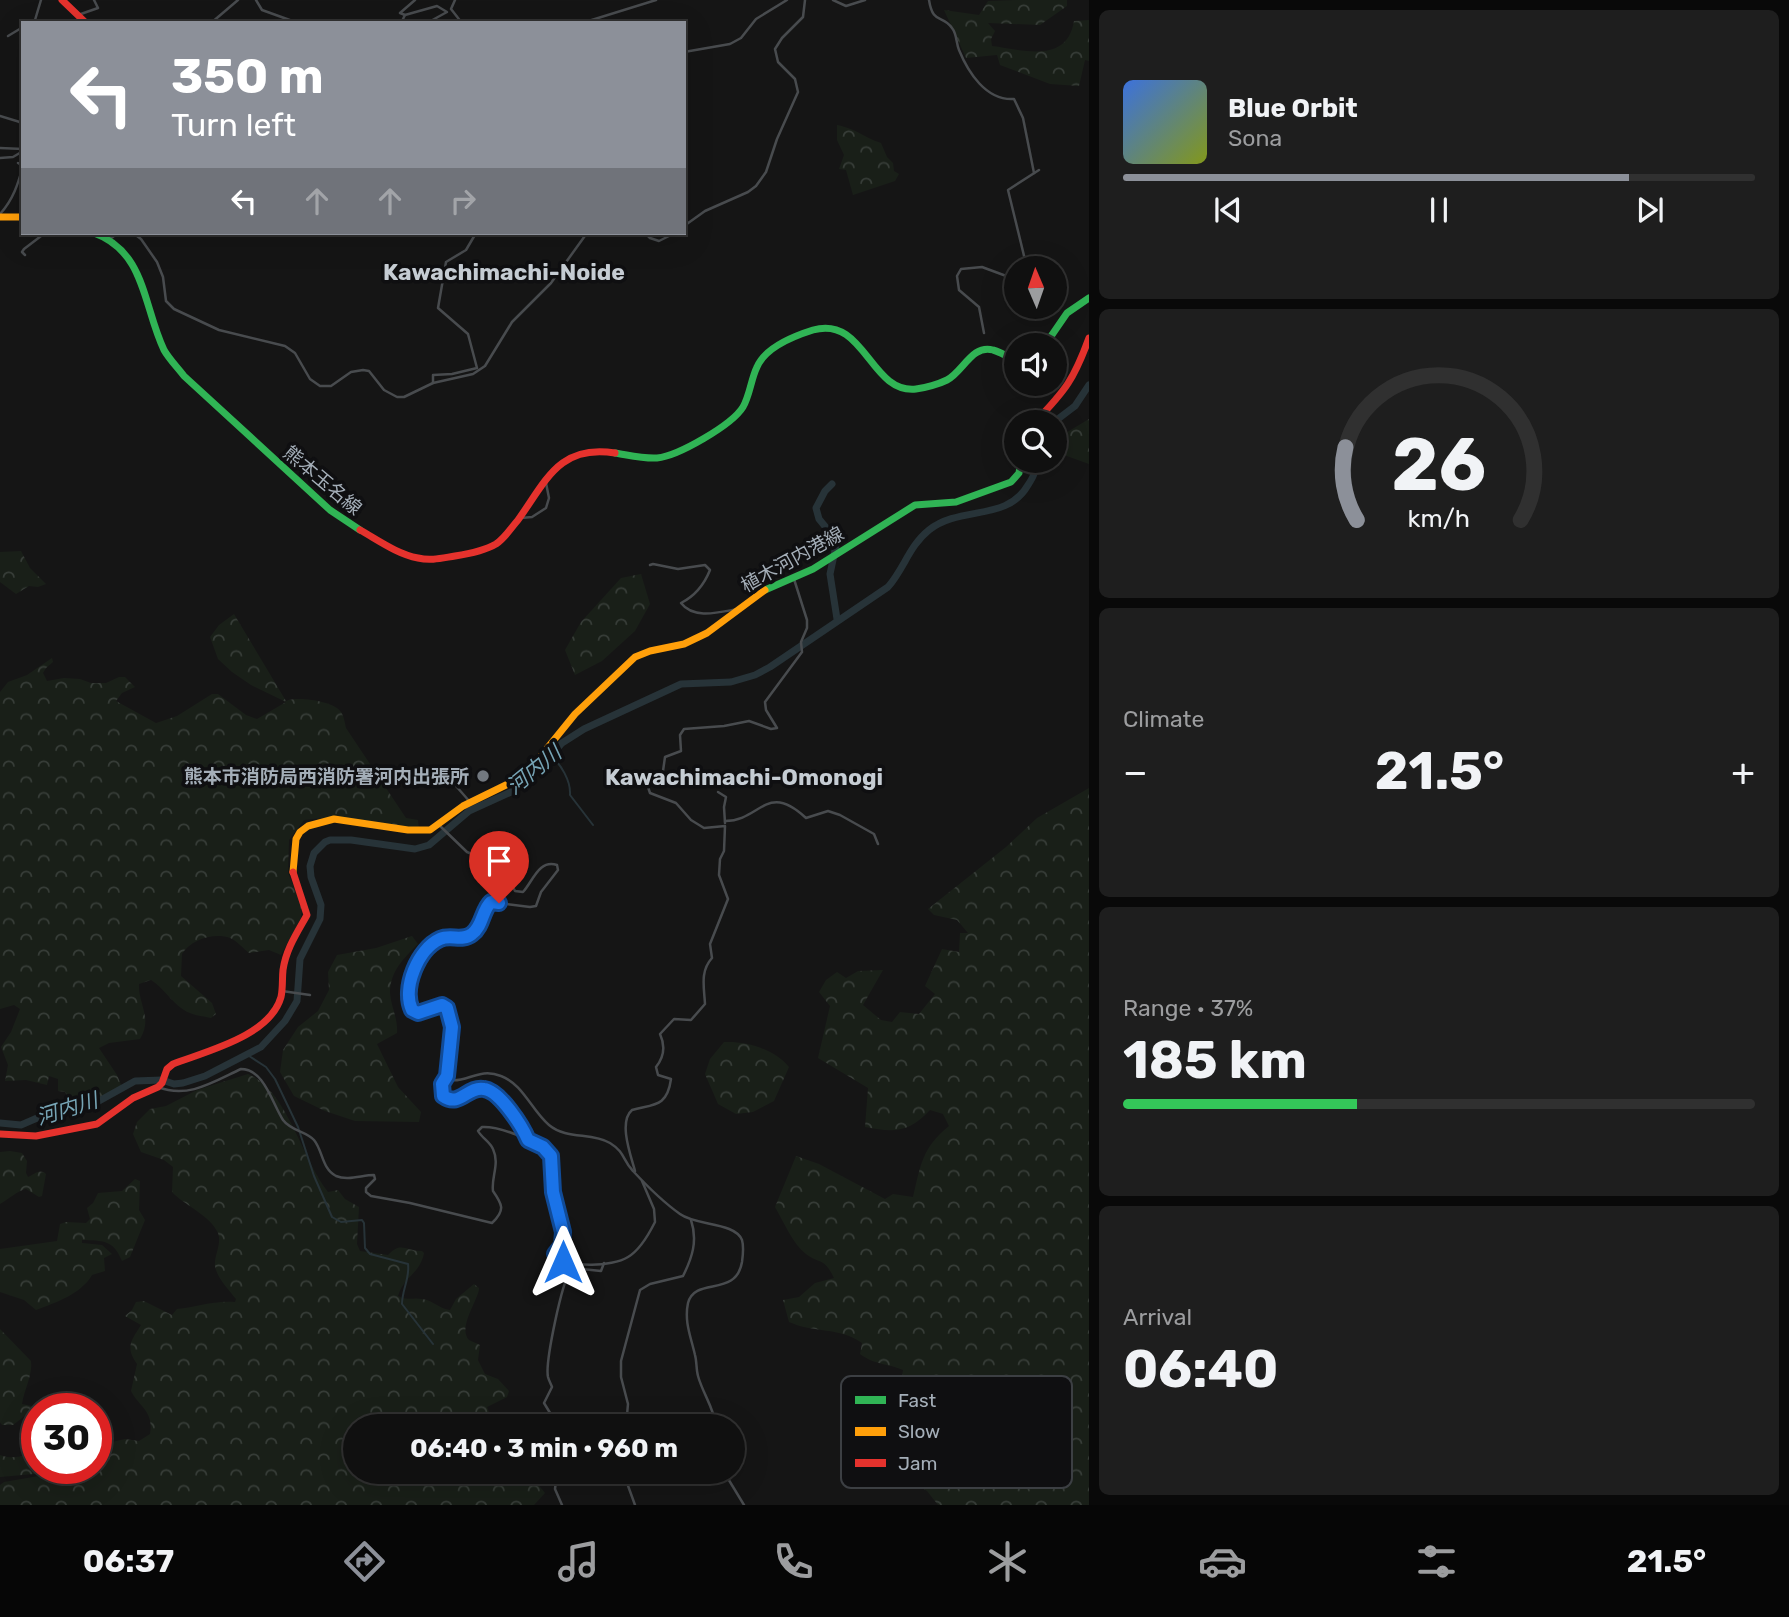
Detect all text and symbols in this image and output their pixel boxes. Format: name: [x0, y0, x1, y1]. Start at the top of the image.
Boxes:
text: 350 m: [171, 47, 324, 105]
icon: left: [56, 49, 147, 140]
text: Blue Orbit: [1228, 93, 1358, 124]
text: Turn left: [171, 106, 296, 144]
text: Sona: [1228, 124, 1282, 152]
icon: left: [225, 182, 263, 220]
icon: ahead: [298, 182, 336, 220]
icon: ahead: [371, 182, 409, 220]
icon: right: [444, 182, 482, 220]
icon: previous: [1209, 191, 1247, 229]
icon: pause: [1420, 191, 1458, 229]
icon: next: [1631, 191, 1669, 229]
north arrow: [1004, 256, 1068, 318]
map controls: [1004, 256, 1067, 473]
district label: Kawachimachi-Noide: [383, 258, 625, 286]
button: sound: [1004, 333, 1067, 396]
button: search: [1004, 410, 1067, 473]
text: 26: [1392, 422, 1486, 508]
street label: 熊本玉名線: [279, 441, 366, 520]
text: km/h: [1408, 503, 1470, 532]
street label: 植木河内港線: [737, 522, 848, 597]
text: Climate: [1123, 705, 1204, 733]
water label: 河内川: [501, 739, 568, 799]
text: 21.5°: [1375, 740, 1504, 802]
text: −: [1123, 749, 1148, 795]
text: +: [1731, 749, 1755, 795]
district label: Kawachimachi-Omonogi: [605, 763, 883, 791]
place label: 熊本市消防局西消防署河内出張所: [184, 765, 469, 788]
marker: 熊本市消防局西消防署河内出張所: [475, 768, 491, 784]
pin: [469, 831, 529, 903]
icon: arrive: [480, 842, 518, 880]
text: Range · 37%: [1123, 994, 1253, 1022]
text: 185 km: [1123, 1029, 1307, 1091]
water label: 河内川: [33, 1087, 103, 1130]
position arrow: [526, 1225, 600, 1299]
text: Arrival: [1123, 1303, 1192, 1331]
text: 06:40: [1123, 1338, 1278, 1400]
legend: [841, 1376, 1072, 1488]
text: Fast: [898, 1389, 937, 1412]
speed limit sign: 30: [21, 1393, 112, 1484]
text: Slow: [898, 1420, 940, 1443]
text: 06:40 · 3 min · 960 m: [410, 1433, 678, 1464]
text: Jam: [898, 1452, 937, 1475]
icon: directions: [340, 1537, 389, 1586]
icon: music: [554, 1537, 603, 1586]
icon: phone: [769, 1537, 818, 1586]
icon: climate: [983, 1537, 1032, 1586]
icon: car: [1198, 1537, 1247, 1586]
icon: filters: [1412, 1537, 1461, 1586]
text: 06:37: [83, 1542, 174, 1580]
text: 21.5°: [1627, 1542, 1706, 1580]

